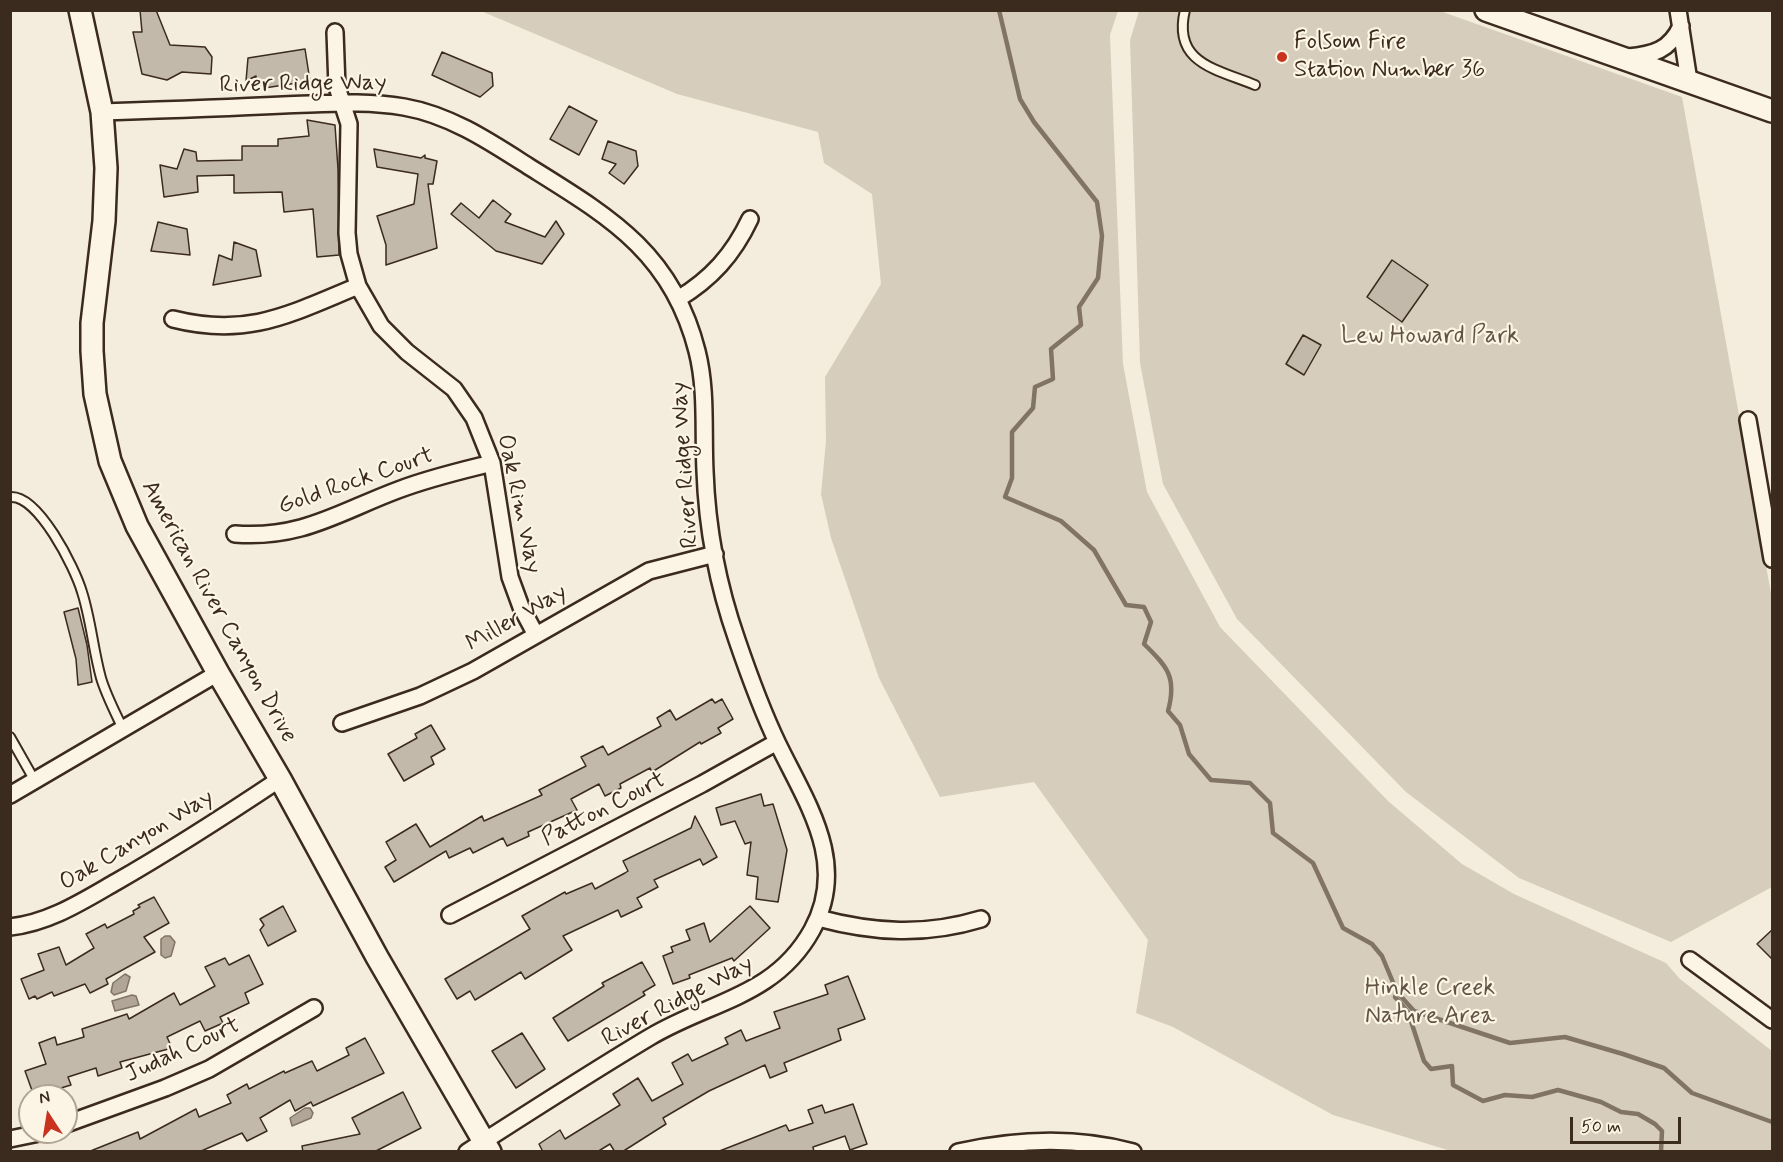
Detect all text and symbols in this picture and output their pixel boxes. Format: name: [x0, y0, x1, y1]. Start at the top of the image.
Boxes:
place label: Folsom Fire Station Number 36: [1294, 29, 1485, 85]
marker: Folsom Fire Station Number 36: [1275, 50, 1289, 64]
street label: River Ridge Way: [219, 69, 387, 101]
park label: Lew Howard Park: [1341, 323, 1519, 351]
street label: River Ridge Way: [666, 381, 706, 549]
street label: Oak Rim Way: [489, 432, 547, 576]
street label: Gold Rock Court: [275, 442, 437, 522]
street label: American River Canyon Drive: [134, 476, 302, 748]
street label: Miller Way: [461, 579, 573, 659]
street label: Patton Court: [537, 766, 671, 854]
street label: Oak Canyon Way: [55, 784, 219, 898]
street label: River Ridge Way: [597, 950, 759, 1054]
park label: Hinkle Creek Nature Area: [1365, 975, 1495, 1031]
street label: Judah Court: [121, 1012, 245, 1090]
north arrow: [18, 1084, 78, 1144]
text: N: [37, 1086, 52, 1109]
scale bar: [1573, 1105, 1684, 1143]
text: 50 m: [1581, 1115, 1621, 1139]

